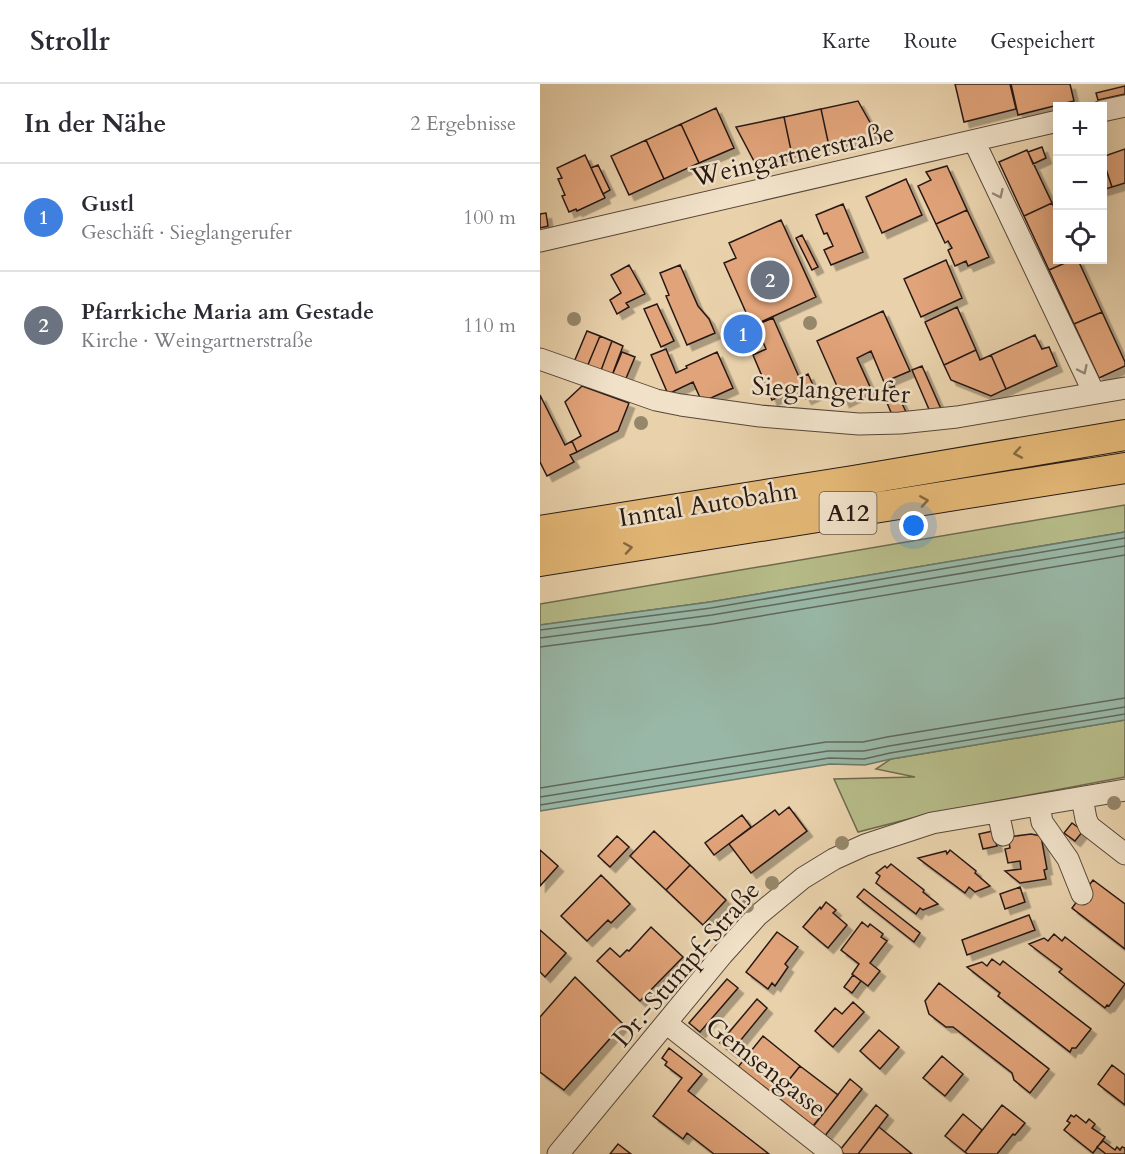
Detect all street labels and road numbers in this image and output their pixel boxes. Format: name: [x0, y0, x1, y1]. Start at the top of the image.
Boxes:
street label: Weingartnerstraße: [687, 115, 898, 196]
street label: Sieglangerufer: [751, 368, 912, 412]
street label: Inntal Autobahn: [616, 473, 800, 535]
road number: A12: [820, 492, 876, 534]
street label: Dr.-Stumpf-Straße: [604, 874, 768, 1054]
street label: Gemsengasse: [698, 1009, 834, 1125]

